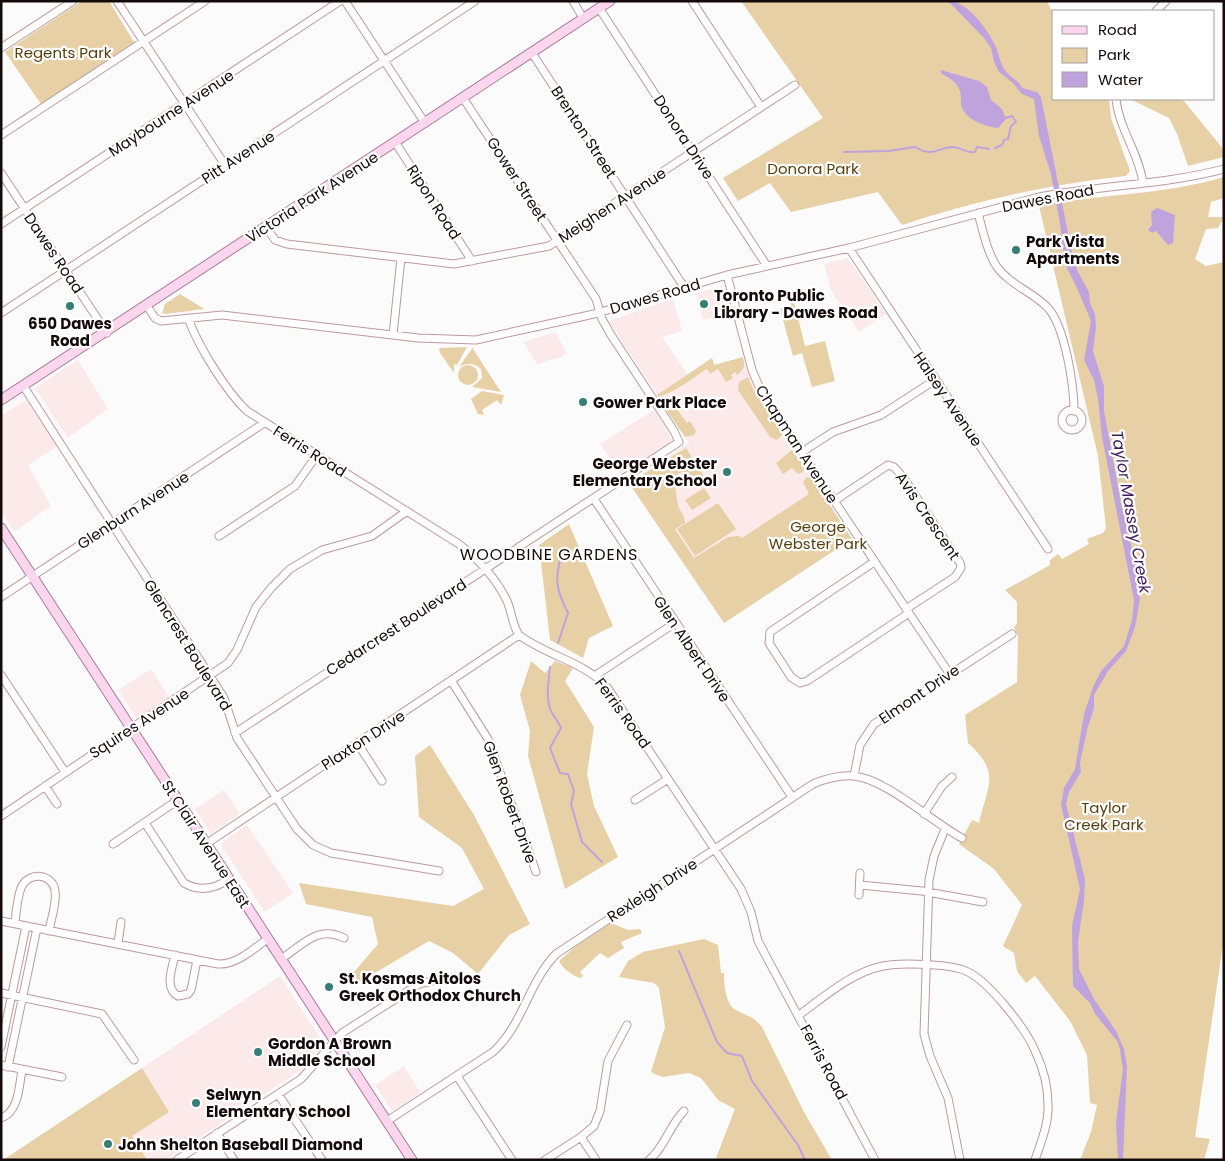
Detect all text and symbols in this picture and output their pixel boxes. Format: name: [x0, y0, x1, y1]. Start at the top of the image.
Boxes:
legend: [1052, 10, 1215, 100]
text: Road: [1098, 19, 1137, 40]
park label: Regents Park: [15, 42, 112, 63]
text: Park: [1098, 44, 1130, 65]
street label: Maybourne Avenue: [104, 65, 238, 161]
text: Water: [1098, 69, 1144, 90]
street label: Brenton Street: [546, 82, 622, 182]
street label: Donora Drive: [649, 91, 719, 183]
street label: Pitt Avenue: [197, 125, 279, 189]
street label: Gower Street: [482, 133, 552, 225]
street label: Victoria Park Avenue: [242, 146, 382, 248]
park label: Donora Park: [767, 158, 859, 179]
street label: Ripon Road: [402, 161, 466, 243]
street label: Meighen Avenue: [554, 162, 670, 248]
street label: Dawes Road: [1000, 179, 1096, 217]
street label: Dawes Road: [19, 209, 89, 297]
place label: Park Vista Apartments: [1026, 231, 1120, 269]
marker: Park Vista Apartments: [1010, 244, 1022, 256]
street label: Dawes Road: [607, 273, 703, 319]
place label: Toronto Public Library - Dawes Road: [714, 285, 878, 323]
marker: Toronto Public Library - Dawes Road: [698, 298, 710, 310]
marker: 650 Dawes Road: [64, 300, 76, 312]
place label: 650 Dawes Road: [28, 313, 112, 351]
street label: Halsey Avenue: [909, 347, 987, 451]
street label: Chapman Avenue: [751, 381, 843, 507]
place label: Gower Park Place: [593, 392, 727, 413]
marker: Gower Park Place: [577, 396, 589, 408]
street label: Ferris Road: [269, 420, 351, 482]
water label: Taylor Massey Creek: [1105, 429, 1157, 596]
place label: George Webster Elementary School: [573, 453, 718, 491]
street label: Glenburn Avenue: [73, 466, 193, 554]
marker: George Webster Elementary School: [721, 466, 733, 478]
street label: Avis Crescent: [891, 468, 965, 564]
park label: George Webster Park: [769, 516, 867, 554]
district label: WOODBINE GARDENS: [460, 543, 638, 566]
street label: Cedarcrest Boulevard: [322, 574, 470, 680]
street label: Glencrest Boulevard: [139, 575, 237, 715]
street label: Glen Albert Drive: [649, 592, 735, 706]
street label: Elmont Drive: [875, 659, 963, 729]
street label: Ferris Road: [590, 673, 656, 753]
street label: Squires Avenue: [85, 683, 193, 763]
street label: Plaxton Drive: [317, 705, 409, 775]
street label: Glen Robert Drive: [478, 738, 542, 866]
street label: St Clair Avenue East: [157, 776, 255, 912]
park label: Taylor Creek Park: [1064, 797, 1144, 835]
street label: Rexleigh Drive: [603, 853, 701, 927]
place label: St. Kosmas Aitolos Greek Orthodox Church: [339, 968, 521, 1006]
marker: St. Kosmas Aitolos Greek Orthodox Church: [323, 981, 335, 993]
street label: Ferris Road: [795, 1021, 853, 1103]
place label: Gordon A Brown Middle School: [268, 1033, 392, 1071]
marker: Gordon A Brown Middle School: [252, 1046, 264, 1058]
place label: Selwyn Elementary School: [206, 1084, 350, 1122]
marker: Selwyn Elementary School: [190, 1097, 202, 1109]
place label: John Shelton Baseball Diamond: [118, 1134, 363, 1155]
marker: John Shelton Baseball Diamond: [102, 1138, 114, 1150]

